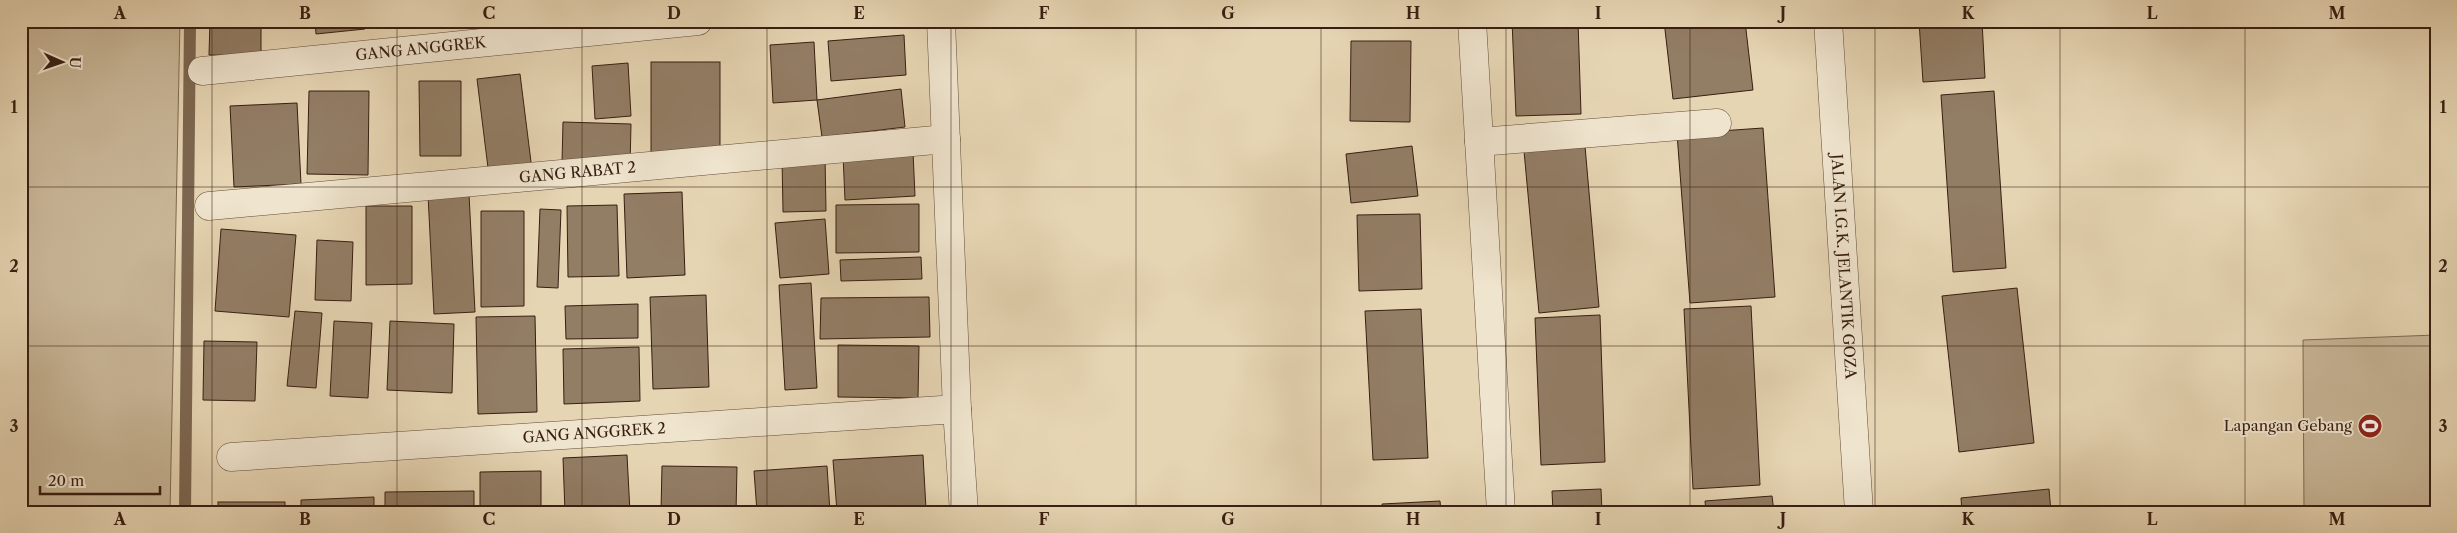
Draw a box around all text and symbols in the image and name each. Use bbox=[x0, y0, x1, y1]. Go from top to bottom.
text: A bbox=[113, 3, 127, 23]
text: B bbox=[299, 3, 311, 23]
text: C bbox=[483, 3, 495, 23]
text: D bbox=[667, 3, 681, 23]
text: E bbox=[853, 3, 865, 23]
text: F bbox=[1039, 3, 1050, 23]
text: G bbox=[1221, 3, 1235, 23]
text: H bbox=[1406, 3, 1420, 23]
text: I bbox=[1595, 3, 1602, 23]
text: J bbox=[1777, 3, 1786, 23]
text: K bbox=[1962, 3, 1976, 23]
text: L bbox=[2146, 3, 2158, 23]
text: M bbox=[2329, 3, 2346, 23]
street label: GANG ANGGREK bbox=[355, 32, 488, 64]
north arrow bbox=[38, 38, 88, 88]
text: U bbox=[66, 56, 84, 69]
text: 1 bbox=[10, 97, 18, 117]
text: 1 bbox=[2439, 97, 2447, 117]
street label: JALAN I.G.K. JELANTIK GOZA bbox=[1827, 151, 1861, 381]
street label: GANG RABAT 2 bbox=[518, 157, 637, 187]
text: 2 bbox=[9, 256, 19, 276]
text: 2 bbox=[2438, 256, 2448, 276]
sports icon: Lapangan Gebang bbox=[2357, 413, 2383, 439]
text: 3 bbox=[9, 416, 19, 436]
place label: Lapangan Gebang bbox=[2224, 416, 2352, 435]
text: 3 bbox=[2438, 416, 2448, 436]
street label: GANG ANGGREK 2 bbox=[522, 418, 666, 447]
scale bar bbox=[40, 463, 160, 495]
text: 20 m bbox=[48, 471, 84, 490]
text: A bbox=[113, 509, 127, 529]
text: B bbox=[299, 509, 311, 529]
text: C bbox=[483, 509, 495, 529]
text: D bbox=[667, 509, 681, 529]
text: E bbox=[853, 509, 865, 529]
text: F bbox=[1039, 509, 1050, 529]
text: G bbox=[1221, 509, 1235, 529]
text: H bbox=[1406, 509, 1420, 529]
text: I bbox=[1595, 509, 1602, 529]
text: J bbox=[1777, 509, 1786, 529]
text: K bbox=[1962, 509, 1976, 529]
text: L bbox=[2146, 509, 2158, 529]
text: M bbox=[2329, 509, 2346, 529]

